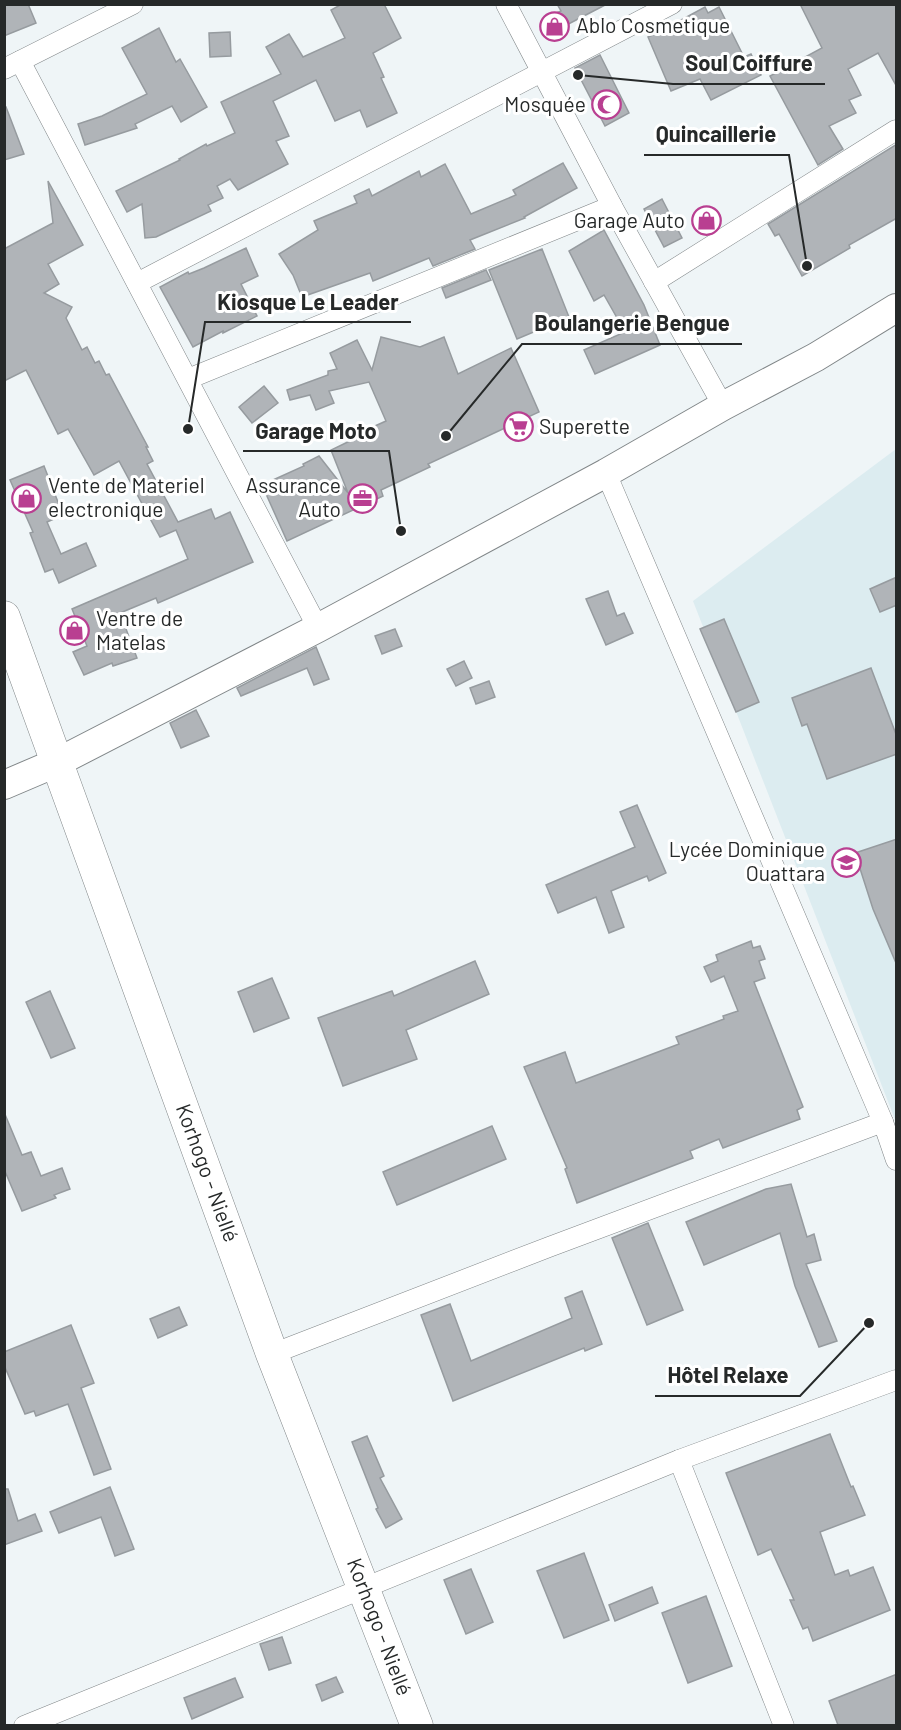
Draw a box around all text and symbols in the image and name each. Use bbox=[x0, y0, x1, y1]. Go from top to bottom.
shop icon: Ablo Cosmetique bbox=[539, 10, 571, 42]
place label: Ablo Cosmetique bbox=[576, 12, 730, 37]
callout: Soul Coiffure bbox=[673, 44, 825, 84]
text: Soul Coiffure bbox=[685, 49, 813, 75]
mosque icon: Mosquée bbox=[591, 89, 623, 121]
place label: Mosquée bbox=[504, 91, 586, 116]
callout: Quincaillerie bbox=[644, 115, 789, 155]
text: Quincaillerie bbox=[656, 120, 776, 146]
shop icon: Garage Auto bbox=[690, 205, 722, 237]
place label: Garage Auto bbox=[574, 207, 685, 232]
callout: Kiosque Le Leader bbox=[205, 282, 411, 322]
text: Kiosque Le Leader bbox=[217, 288, 399, 314]
callout: Boulangerie Bengue bbox=[522, 304, 742, 344]
text: Boulangerie Bengue bbox=[534, 309, 730, 335]
callout: Garage Moto bbox=[243, 411, 389, 451]
supermarket icon: Superette bbox=[502, 411, 534, 443]
place label: Superette bbox=[539, 413, 630, 438]
text: Garage Moto bbox=[255, 417, 377, 443]
place label: Vente de Materiel electronique bbox=[48, 472, 205, 521]
place label: Assurance Auto bbox=[246, 472, 341, 521]
shop icon: Vente de Materiel electronique bbox=[11, 482, 43, 514]
office icon: Assurance Auto bbox=[346, 482, 378, 514]
place label: Ventre de Matelas bbox=[96, 605, 183, 654]
shop icon: Ventre de Matelas bbox=[59, 615, 91, 647]
place label: Lycée Dominique Ouattara bbox=[669, 836, 825, 885]
school or university icon: Lycée Dominique Ouattara bbox=[830, 846, 862, 878]
street label: Korhogo - Niellé bbox=[172, 1100, 245, 1245]
callout: Hôtel Relaxe bbox=[655, 1356, 800, 1396]
text: Hôtel Relaxe bbox=[668, 1361, 788, 1387]
street label: Korhogo - Niellé bbox=[343, 1554, 418, 1699]

